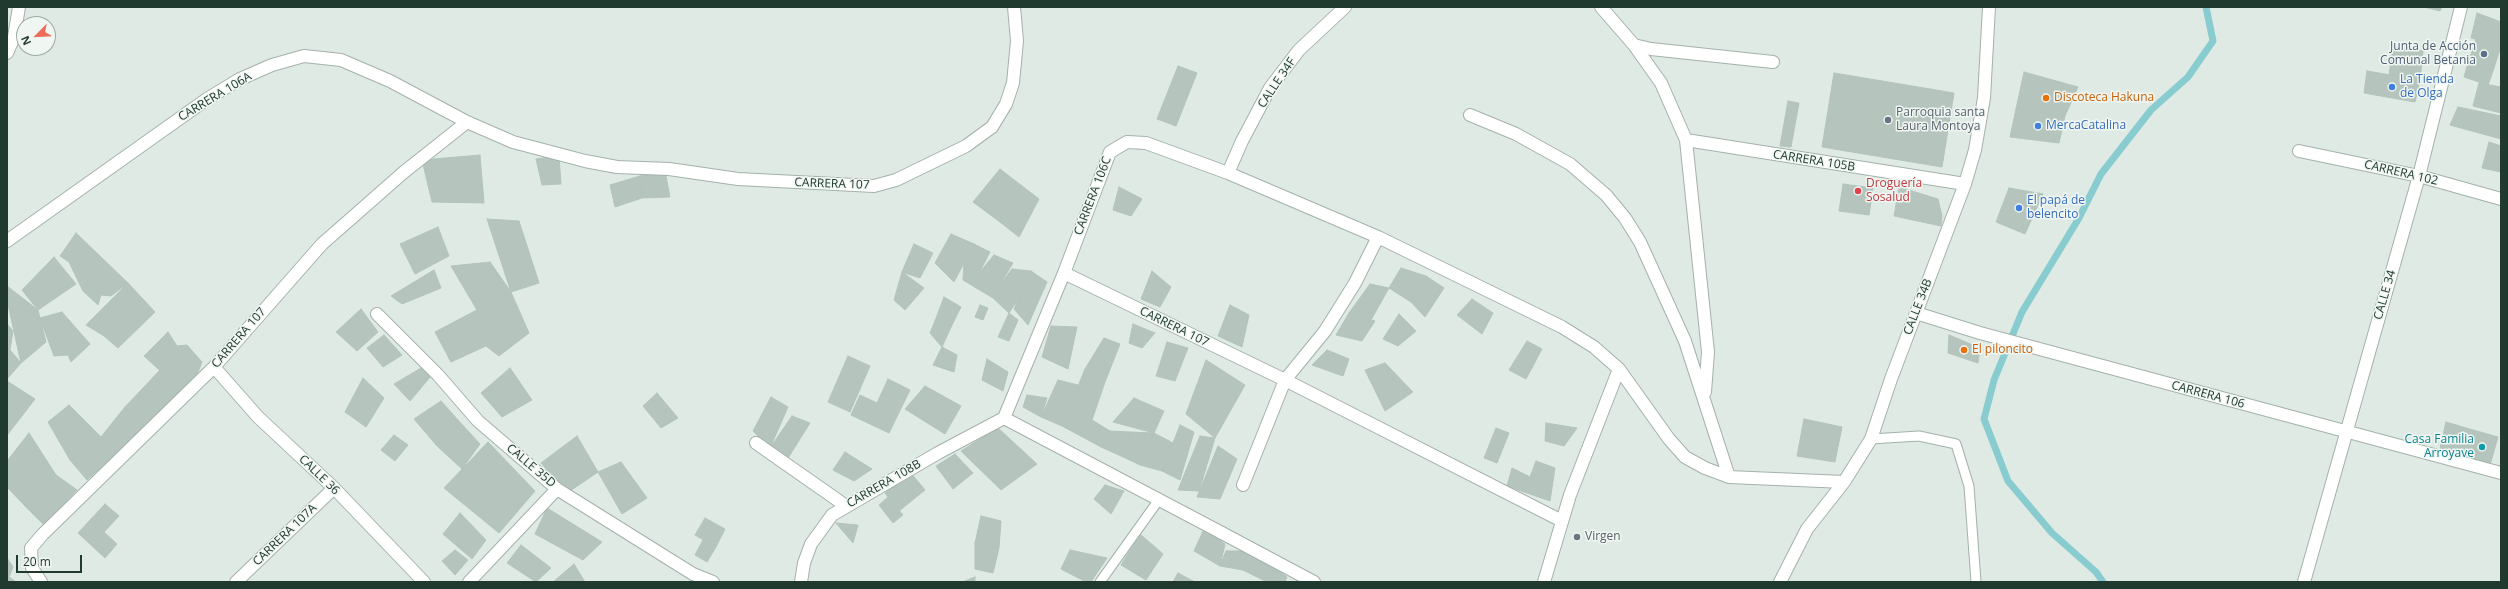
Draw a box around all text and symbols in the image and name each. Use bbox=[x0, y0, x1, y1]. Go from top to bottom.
north arrow bbox=[16, 16, 56, 56]
text: N bbox=[17, 34, 34, 48]
place label: Junta de Acción Comunal Betania bbox=[2380, 40, 2476, 68]
marker: Junta de Acción Comunal Betania bbox=[2479, 49, 2489, 59]
street label: CALLE 34F bbox=[1255, 55, 1299, 111]
street label: CARRERA 106A bbox=[176, 69, 254, 125]
place label: La Tienda de Olga bbox=[2400, 73, 2454, 101]
marker: La Tienda de Olga bbox=[2387, 82, 2397, 92]
place label: Discoteca Hakuna bbox=[2054, 91, 2154, 105]
marker: Discoteca Hakuna bbox=[2041, 93, 2051, 103]
place label: Parroquia santa Laura Montoya bbox=[1896, 106, 1985, 134]
marker: Parroquia santa Laura Montoya bbox=[1883, 115, 1893, 125]
place label: MercaCatalina bbox=[2046, 119, 2126, 133]
marker: MercaCatalina bbox=[2033, 121, 2043, 131]
street label: CARRERA 105B bbox=[1772, 147, 1856, 175]
street label: CARRERA 106C bbox=[1071, 155, 1115, 237]
street label: CARRERA 102 bbox=[2363, 158, 2439, 188]
street label: CARRERA 107 bbox=[794, 175, 870, 193]
place label: Droguería Sosalud bbox=[1866, 177, 1922, 205]
marker: Droguería Sosalud bbox=[1853, 186, 1863, 196]
place label: El papá de belencito bbox=[2027, 194, 2085, 222]
marker: El papá de belencito bbox=[2014, 203, 2024, 213]
street label: CALLE 34 bbox=[2371, 268, 2399, 322]
street label: CALLE 34B bbox=[1901, 277, 1935, 337]
street label: CARRERA 107 bbox=[1137, 304, 1211, 350]
street label: CARRERA 107 bbox=[209, 305, 269, 371]
place label: El piloncito bbox=[1972, 343, 2033, 357]
marker: El piloncito bbox=[1959, 345, 1969, 355]
street label: CARRERA 106 bbox=[2170, 378, 2246, 412]
place label: Casa Familia Arroyave bbox=[2405, 433, 2474, 461]
street label: CALLE 35D bbox=[503, 441, 559, 491]
marker: Casa Familia Arroyave bbox=[2477, 442, 2487, 452]
street label: CALLE 36 bbox=[296, 452, 342, 498]
street label: CARRERA 108B bbox=[844, 457, 924, 511]
street label: CARRERA 107A bbox=[250, 501, 320, 569]
place label: Virgen bbox=[1585, 530, 1621, 544]
marker: Virgen bbox=[1572, 532, 1582, 542]
scale bar bbox=[18, 547, 84, 573]
text: 20 m bbox=[23, 553, 51, 570]

